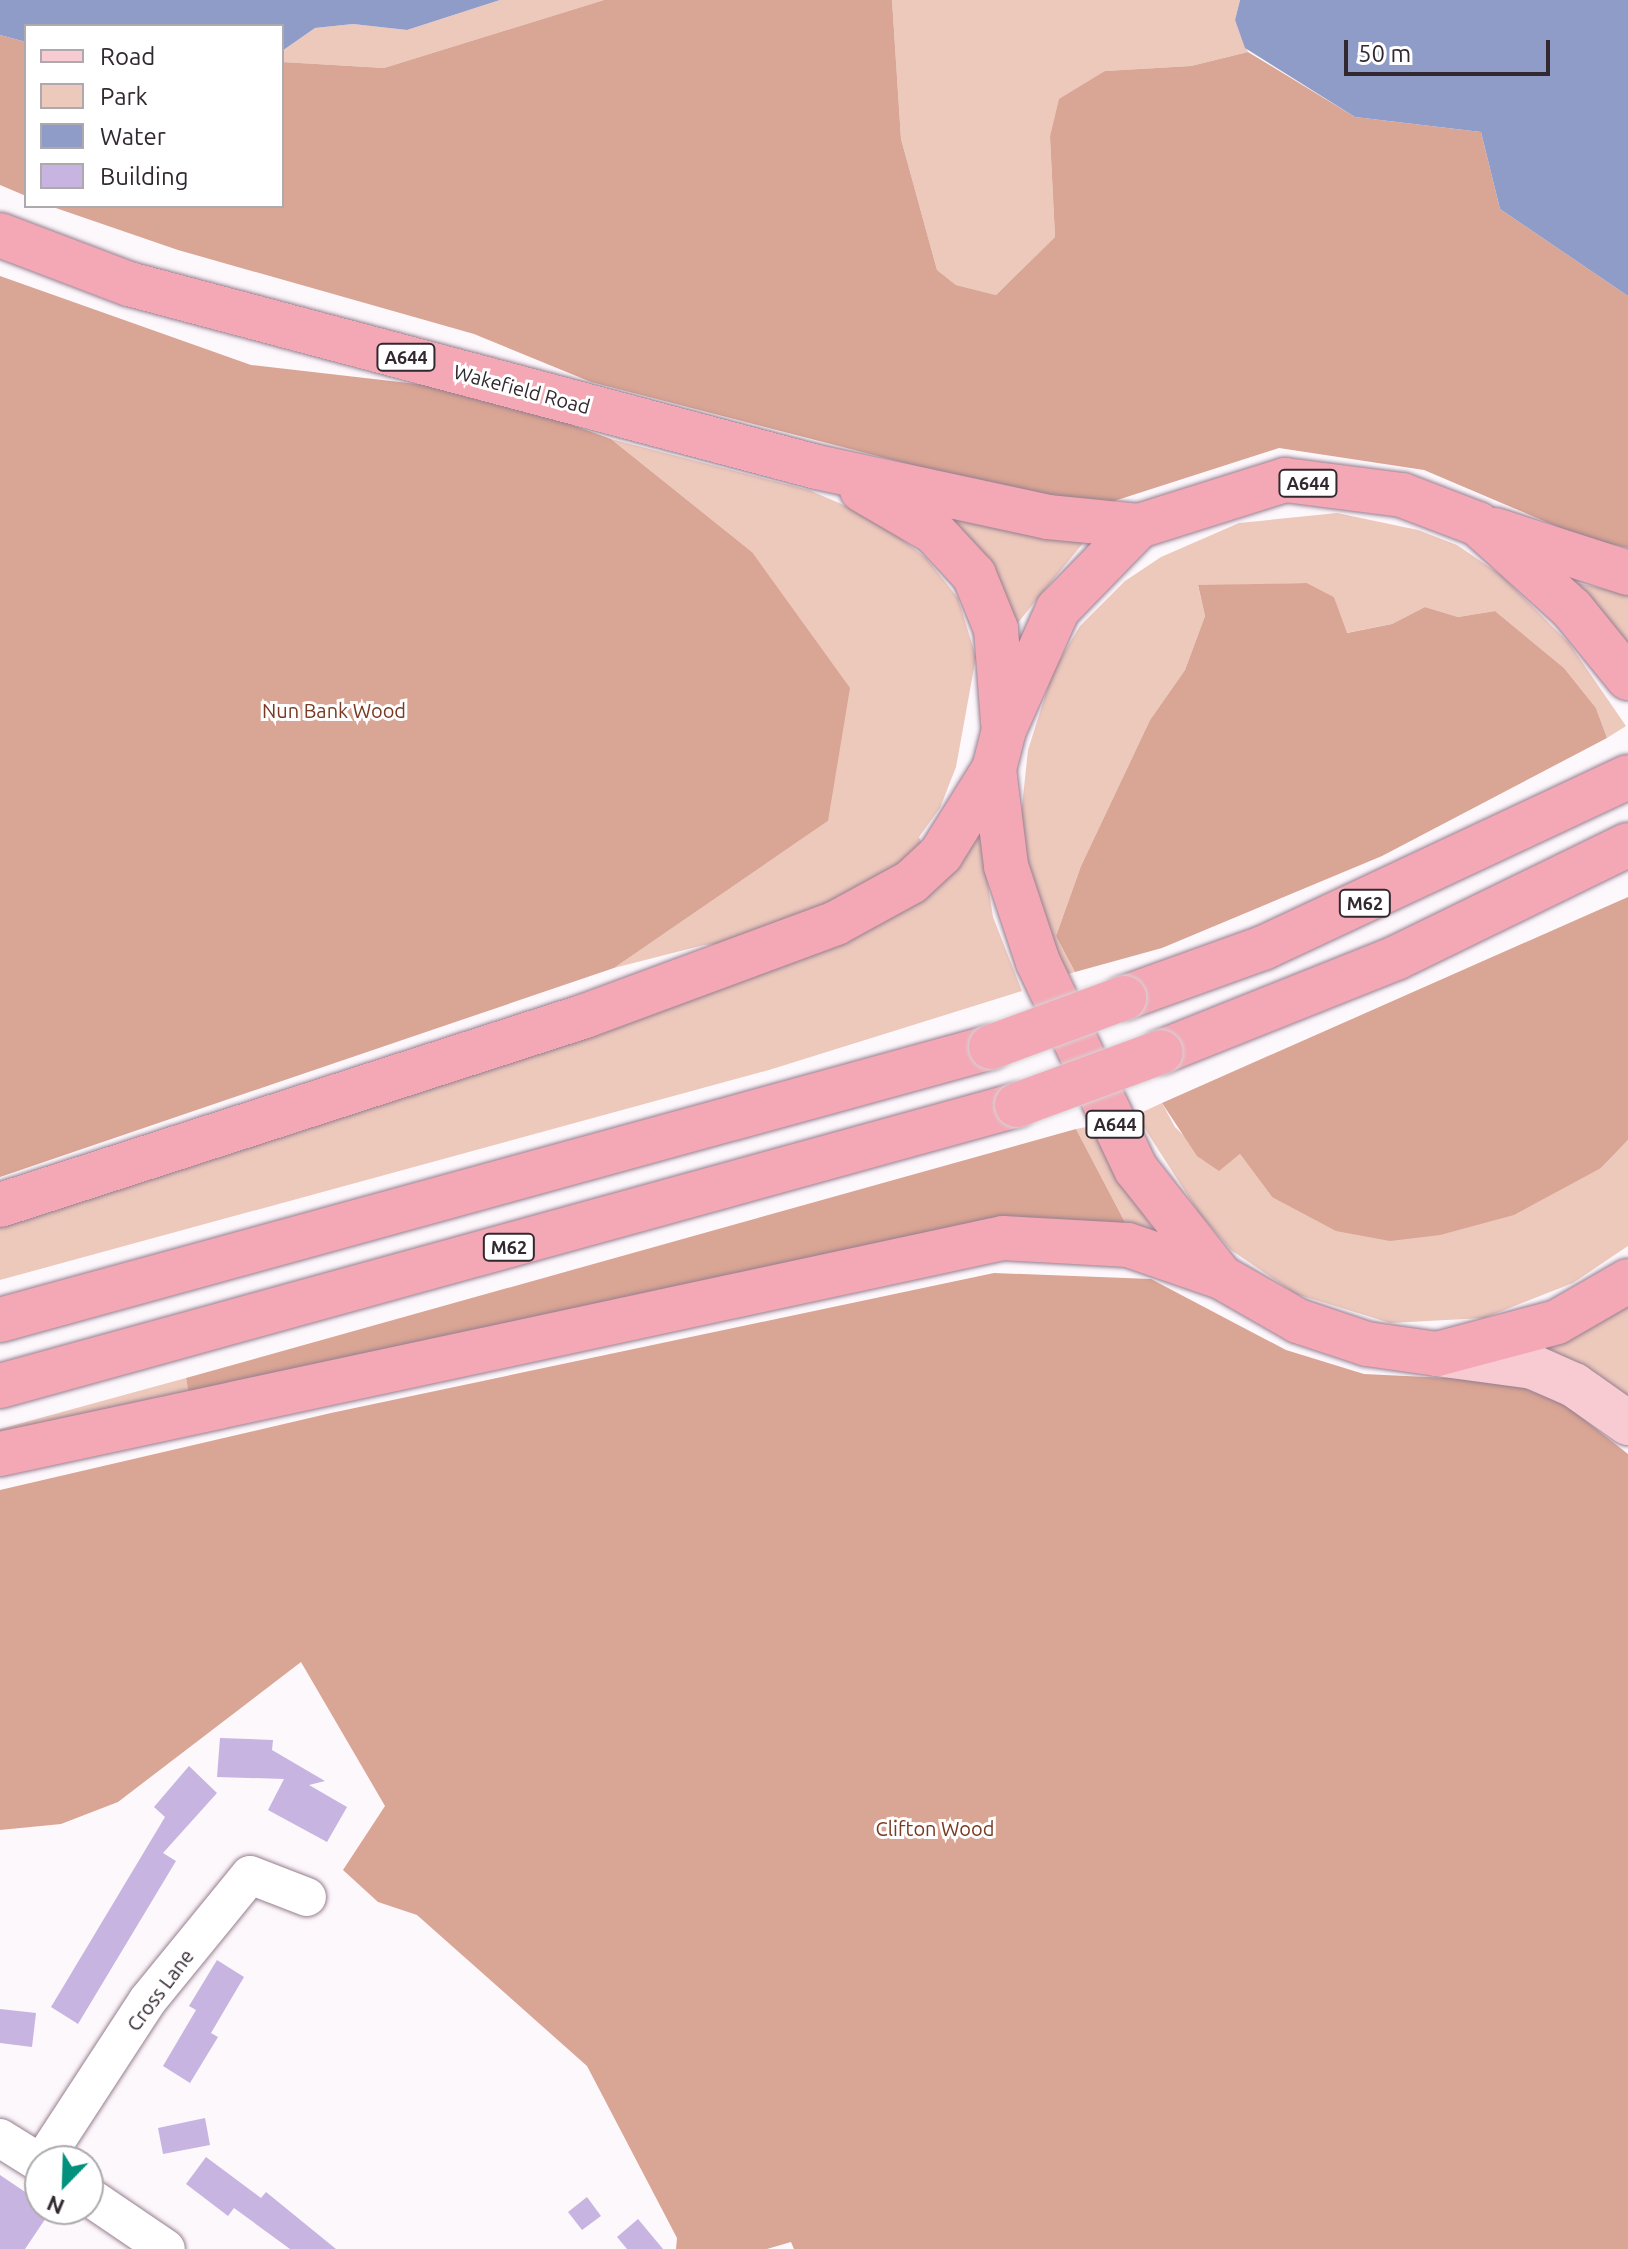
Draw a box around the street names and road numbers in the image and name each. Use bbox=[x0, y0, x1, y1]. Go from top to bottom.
road number: A644 bbox=[376, 343, 436, 371]
street label: Wakefield Road bbox=[451, 359, 593, 419]
road number: A644 bbox=[1278, 469, 1338, 497]
road number: M62 bbox=[1337, 889, 1393, 917]
road number: A644 bbox=[1085, 1110, 1145, 1138]
road number: M62 bbox=[481, 1233, 537, 1261]
street label: Cross Lane bbox=[121, 1944, 199, 2036]

